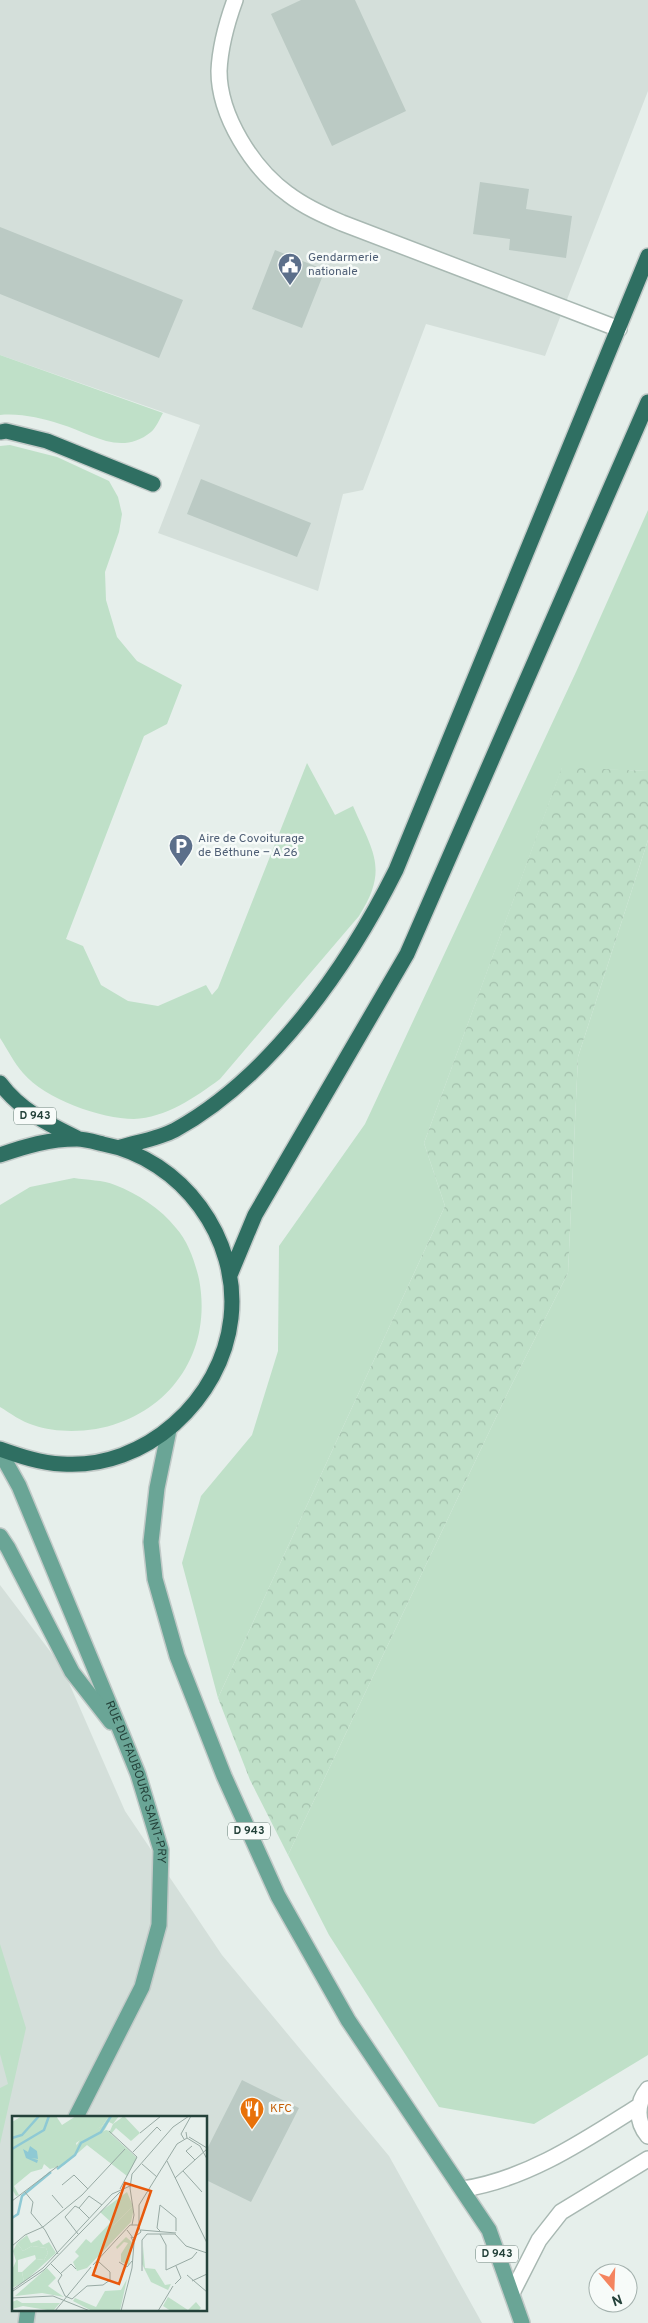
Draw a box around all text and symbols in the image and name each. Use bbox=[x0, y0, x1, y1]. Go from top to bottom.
place label: Gendarmerie nationale bbox=[308, 250, 379, 280]
public building icon: Gendarmerie nationale bbox=[277, 252, 303, 286]
place label: Aire de Covoiturage de Béthune − A 26 bbox=[198, 831, 304, 861]
parking icon: Aire de Covoiturage de Béthune − A 26 bbox=[168, 833, 194, 867]
road number: D 943 bbox=[14, 1108, 56, 1124]
street label: RUE DU FAUBOURG SAINT-PRY bbox=[101, 1699, 169, 1864]
road number: D 943 bbox=[228, 1822, 270, 1840]
restaurant icon: KFC bbox=[239, 2096, 265, 2130]
place label: KFC bbox=[270, 2101, 292, 2117]
inset map bbox=[12, 2116, 208, 2310]
road number: D 943 bbox=[476, 2246, 518, 2262]
north arrow bbox=[588, 2263, 638, 2313]
text: N bbox=[609, 2289, 624, 2309]

